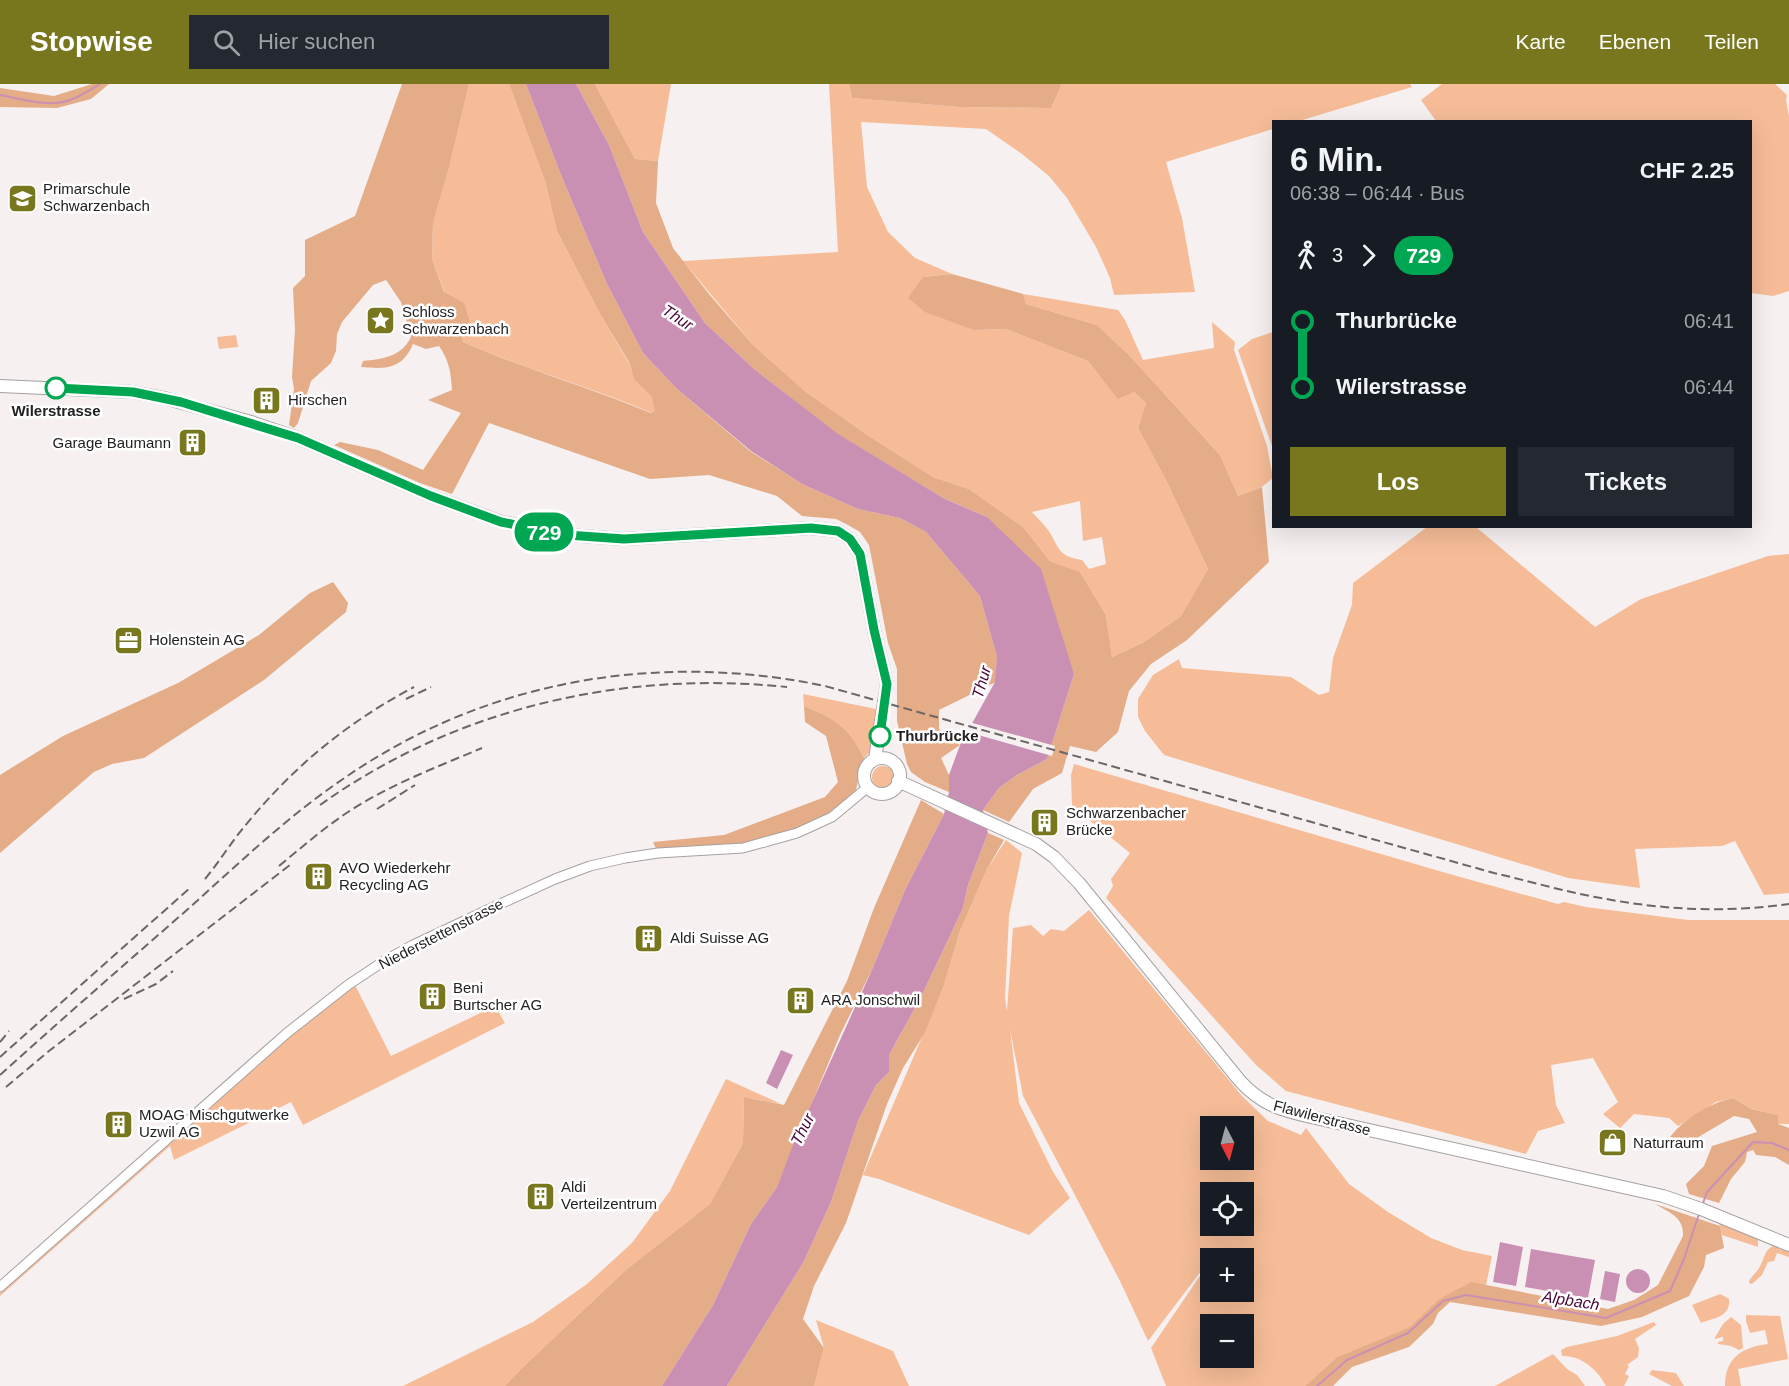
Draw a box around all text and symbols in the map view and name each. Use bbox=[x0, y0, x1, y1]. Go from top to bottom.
search box bbox=[189, 15, 609, 69]
text: Stopwise bbox=[30, 26, 153, 57]
icon: search bbox=[210, 26, 243, 59]
text: Hier suchen bbox=[258, 29, 375, 54]
text: Karte bbox=[1516, 30, 1566, 53]
text: Ebenen bbox=[1599, 30, 1671, 53]
text: Teilen bbox=[1704, 30, 1759, 53]
text: 6 Min. bbox=[1290, 141, 1384, 178]
text: CHF 2.25 bbox=[1640, 158, 1734, 183]
place label: Primarschule Schwarzenbach bbox=[43, 180, 150, 214]
school or university icon: Primarschule Schwarzenbach bbox=[6, 182, 38, 214]
text: 06:38 – 06:44 · Bus bbox=[1290, 182, 1465, 204]
icon: walk bbox=[1290, 239, 1323, 272]
icon: forward bbox=[1352, 239, 1385, 272]
text: 3 bbox=[1332, 244, 1343, 266]
text: 729 bbox=[1406, 244, 1441, 267]
water label: Thur bbox=[659, 301, 697, 334]
place label: Schloss Schwarzenbach bbox=[402, 303, 509, 337]
place icon: Schloss Schwarzenbach bbox=[365, 305, 397, 337]
text: Thurbrücke bbox=[1336, 308, 1457, 333]
text: 06:41 bbox=[1684, 310, 1734, 332]
text: Wilerstrasse bbox=[1336, 374, 1467, 399]
text: 06:44 bbox=[1684, 376, 1734, 398]
marker: Wilerstrasse bbox=[45, 377, 67, 399]
building icon: Hirschen bbox=[251, 384, 283, 416]
place label: Hirschen bbox=[288, 391, 347, 408]
place label: Wilerstrasse bbox=[11, 402, 101, 419]
building icon: Garage Baumann bbox=[176, 427, 208, 459]
place label: Garage Baumann bbox=[53, 434, 171, 451]
button: Los bbox=[1290, 447, 1506, 516]
button: Tickets bbox=[1518, 447, 1734, 516]
line badge: 729 bbox=[510, 512, 578, 552]
text: 729 bbox=[526, 521, 562, 544]
office icon: Holenstein AG bbox=[112, 624, 144, 656]
place label: Holenstein AG bbox=[149, 631, 245, 648]
water label: Thur bbox=[969, 663, 994, 700]
marker: Thurbrücke bbox=[869, 725, 891, 747]
place label: Thurbrücke bbox=[896, 727, 979, 744]
place label: Schwarzenbacher Brücke bbox=[1066, 804, 1186, 838]
building icon: Schwarzenbacher Brücke bbox=[1029, 806, 1061, 838]
place label: AVO Wiederkehr Recycling AG bbox=[339, 859, 450, 893]
building icon: AVO Wiederkehr Recycling AG bbox=[302, 861, 334, 893]
street label: Niederstettenstrasse bbox=[376, 895, 506, 972]
building icon: Aldi Suisse AG bbox=[633, 922, 665, 954]
place label: Aldi Suisse AG bbox=[670, 929, 769, 946]
place label: Beni Burtscher AG bbox=[453, 979, 542, 1013]
building icon: Beni Burtscher AG bbox=[416, 981, 448, 1013]
building icon: ARA Jonschwil bbox=[784, 984, 816, 1016]
place label: ARA Jonschwil bbox=[821, 991, 920, 1008]
street label: Flawilerstrasse bbox=[1272, 1096, 1373, 1139]
place label: MOAG Mischgutwerke Uzwil AG bbox=[139, 1106, 289, 1140]
building icon: MOAG Mischgutwerke Uzwil AG bbox=[102, 1108, 134, 1140]
water label: Thur bbox=[787, 1110, 818, 1148]
north arrow bbox=[1200, 1116, 1254, 1170]
map controls bbox=[1200, 1116, 1254, 1368]
shop icon: Naturraum bbox=[1596, 1127, 1628, 1159]
place label: Naturraum bbox=[1633, 1134, 1704, 1151]
place label: Aldi Verteilzentrum bbox=[561, 1178, 657, 1212]
building icon: Aldi Verteilzentrum bbox=[524, 1180, 556, 1212]
button: locate bbox=[1200, 1182, 1254, 1236]
button: + bbox=[1200, 1248, 1254, 1302]
water label: Alpbach bbox=[1540, 1287, 1601, 1313]
button: − bbox=[1200, 1314, 1254, 1368]

